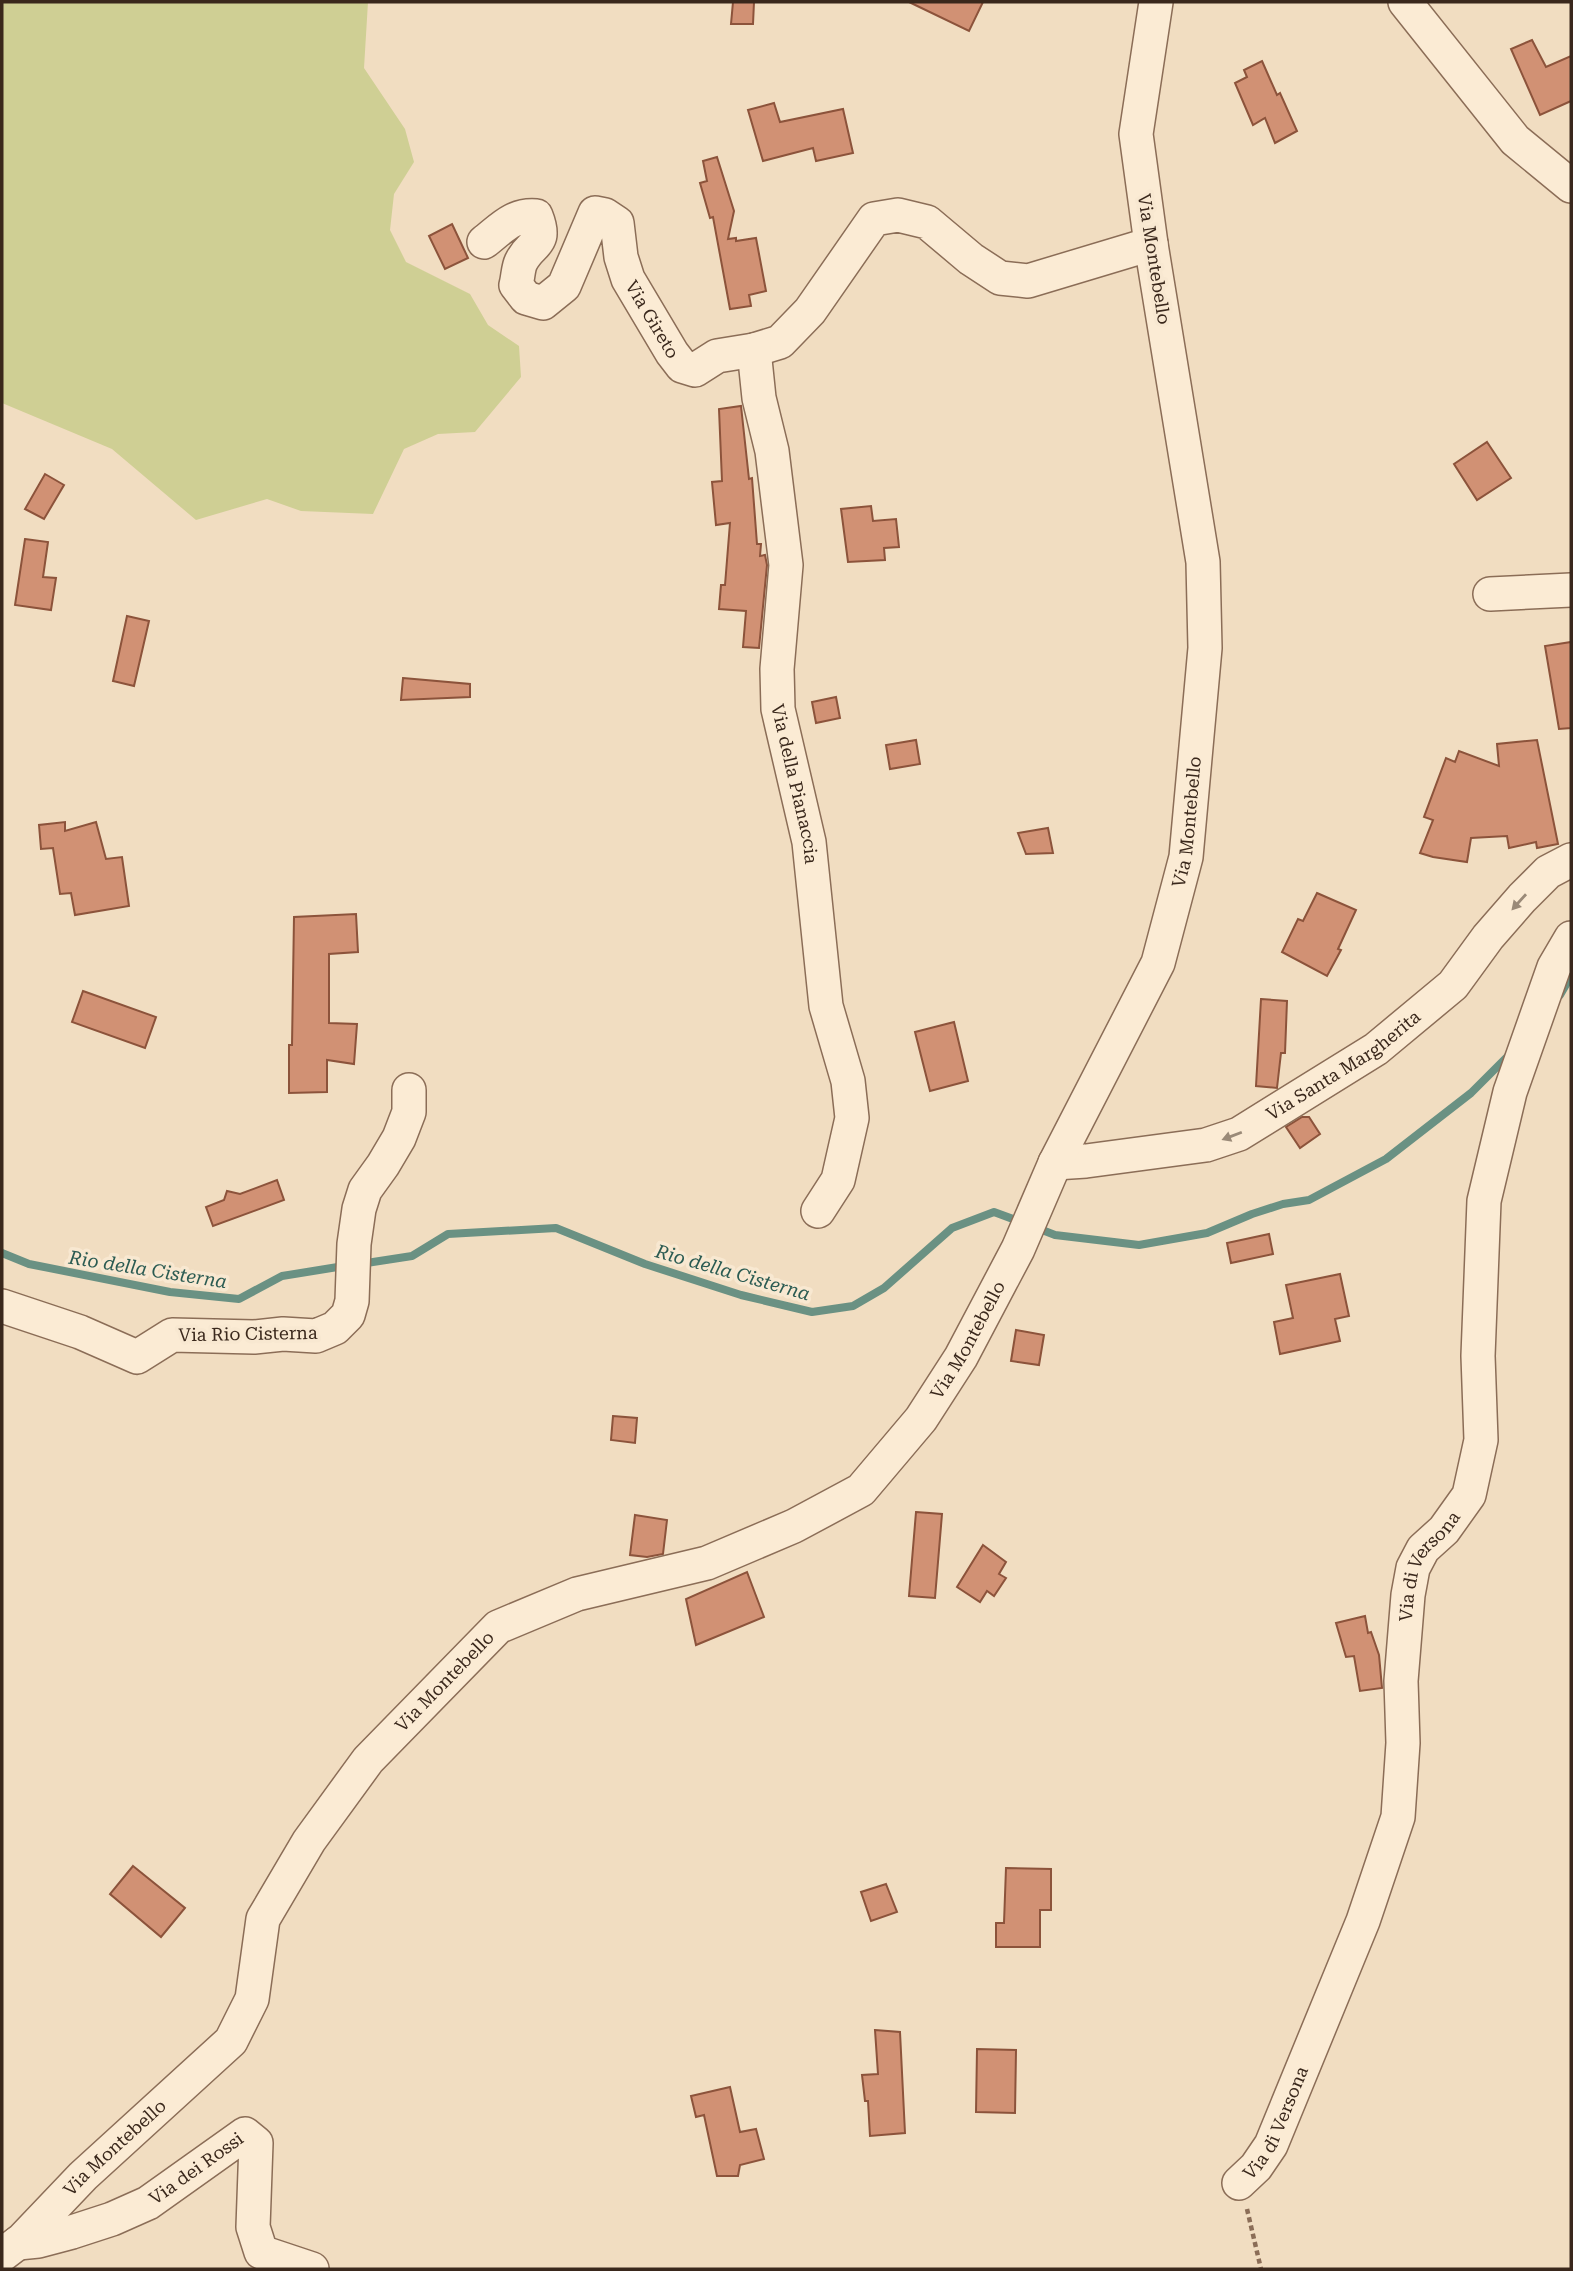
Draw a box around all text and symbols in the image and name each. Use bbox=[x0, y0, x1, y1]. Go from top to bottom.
street label: Via Montebello bbox=[1134, 192, 1175, 326]
street label: Via Gireto bbox=[621, 276, 684, 362]
street label: Via della Pianaccia bbox=[767, 702, 822, 865]
street label: Via Montebello bbox=[1167, 755, 1205, 890]
one-way arrow bbox=[1511, 893, 1527, 910]
street label: Via Santa Margherita bbox=[1262, 1005, 1425, 1124]
one-way arrow bbox=[1221, 1130, 1242, 1141]
water label: Rio della Cisterna bbox=[652, 1239, 813, 1306]
water label: Rio della Cisterna bbox=[66, 1245, 229, 1293]
street label: Via Montebello bbox=[926, 1277, 1009, 1403]
street label: Via Rio Cisterna bbox=[178, 1322, 318, 1345]
street label: Via di Versona bbox=[1395, 1507, 1464, 1622]
street label: Via Montebello bbox=[391, 1627, 498, 1736]
street label: Via di Versona bbox=[1239, 2063, 1312, 2184]
street label: Via Montebello bbox=[59, 2095, 170, 2200]
street label: Via dei Rossi bbox=[145, 2128, 247, 2209]

